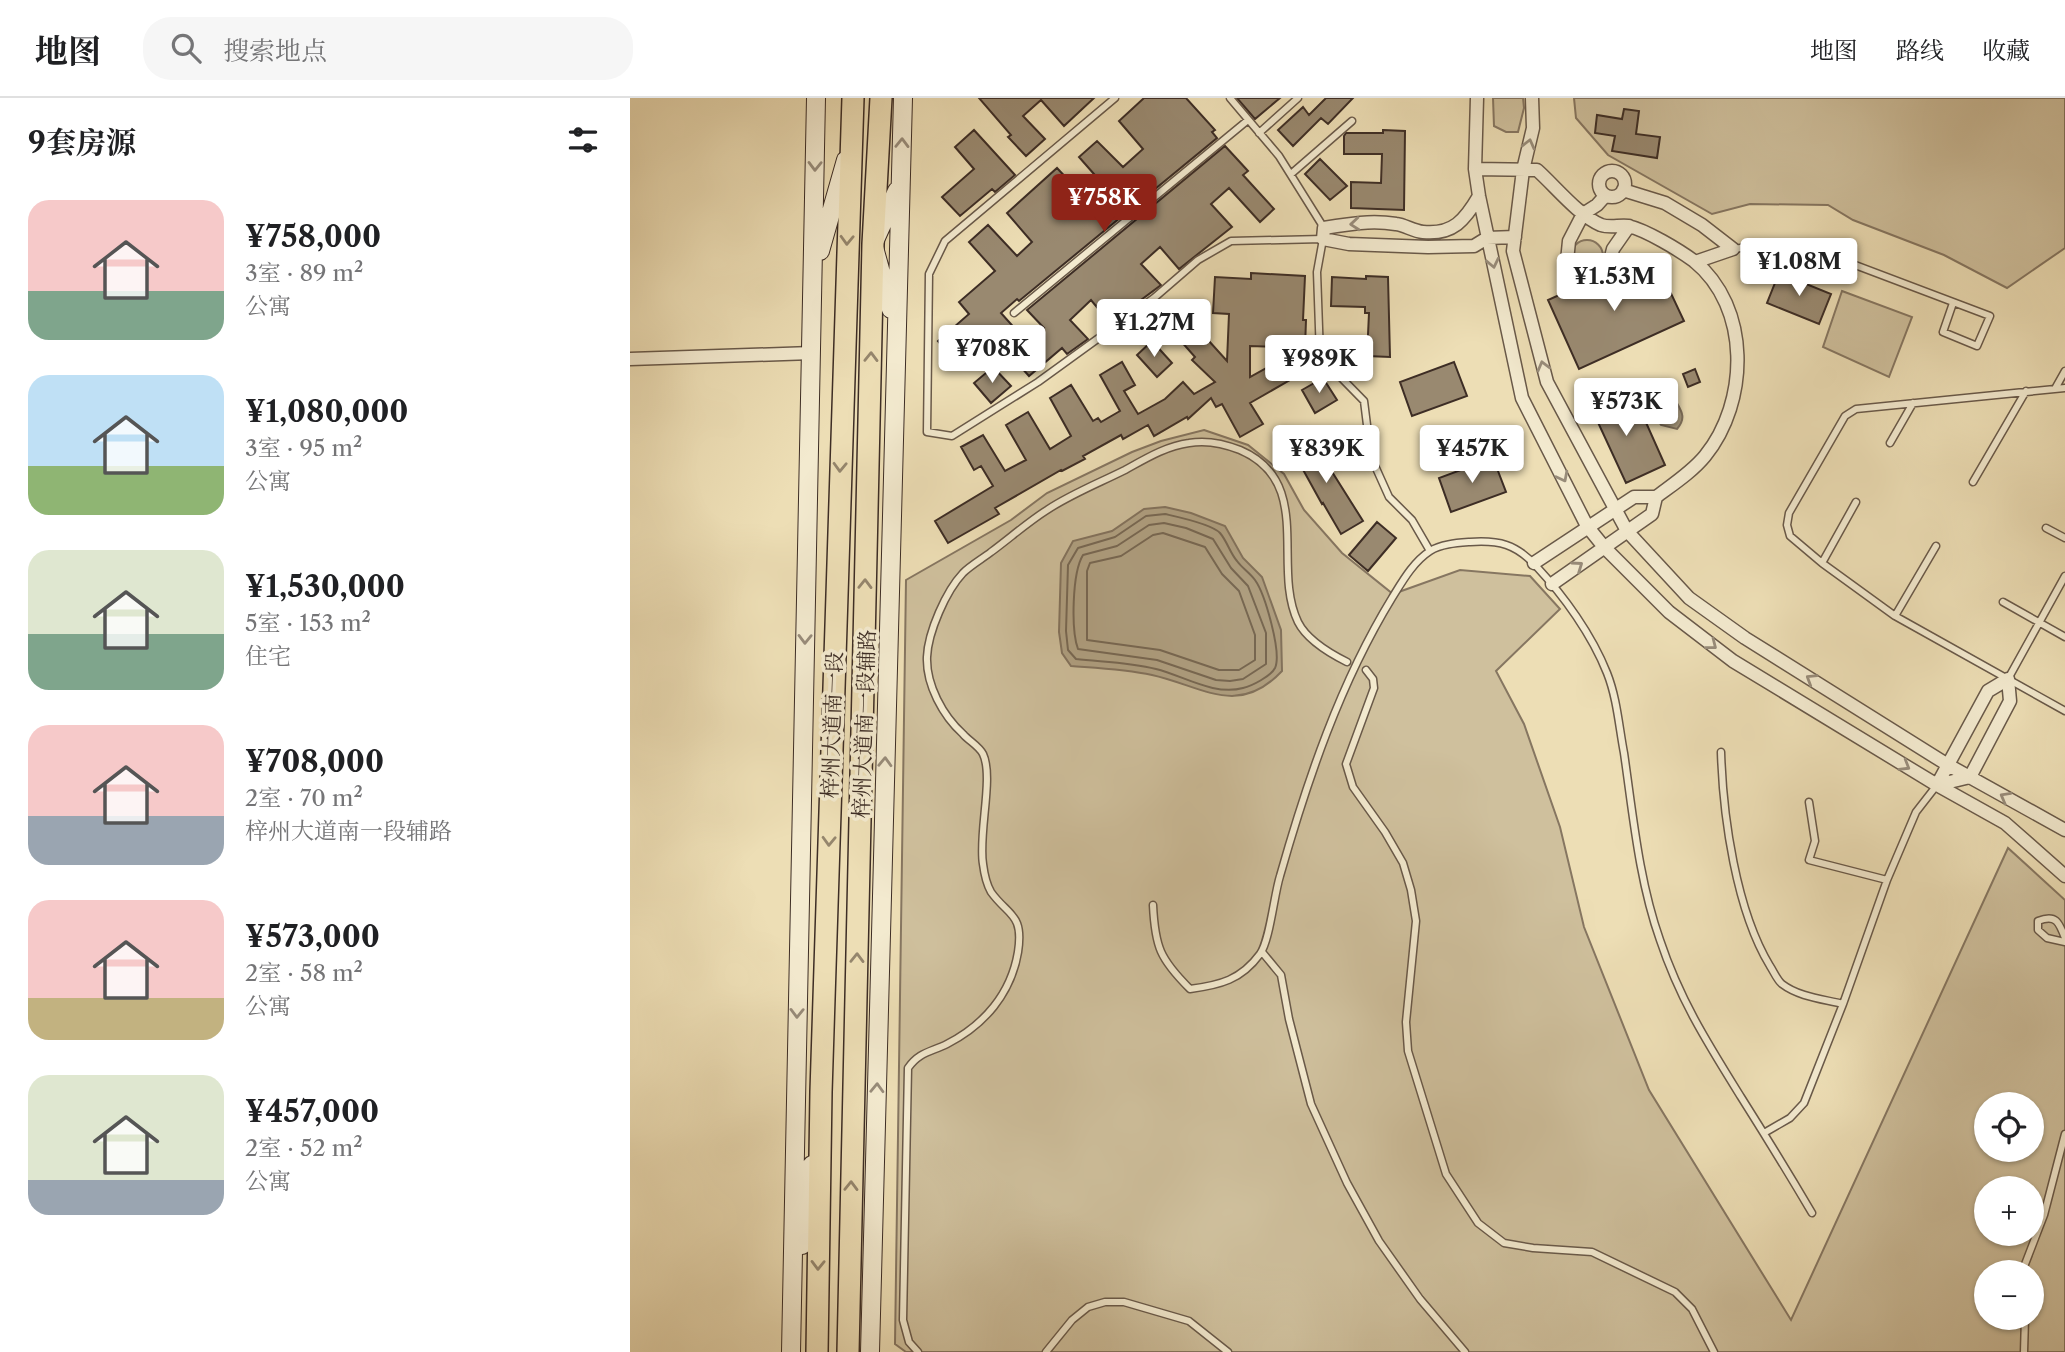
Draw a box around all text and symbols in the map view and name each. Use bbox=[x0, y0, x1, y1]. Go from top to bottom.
search box bbox=[143, 17, 633, 80]
icon: search bbox=[167, 29, 205, 67]
text: 地图 bbox=[35, 31, 101, 72]
text: 搜索地点 bbox=[223, 35, 327, 67]
text: 地图 bbox=[1810, 36, 1858, 65]
text: 路线 bbox=[1896, 36, 1944, 65]
text: 收藏 bbox=[1982, 36, 2030, 65]
icon: filters bbox=[564, 121, 602, 159]
text: 9套房源 bbox=[28, 124, 136, 161]
one-way arrow bbox=[894, 137, 910, 148]
one-way arrow bbox=[1521, 138, 1535, 150]
one-way arrow bbox=[807, 161, 823, 172]
pin: ¥758K bbox=[1055, 174, 1153, 234]
text: ¥758K bbox=[1068, 183, 1140, 211]
one-way arrow bbox=[1349, 216, 1360, 231]
text: ¥758,000 bbox=[245, 218, 381, 255]
icon: home bbox=[84, 228, 168, 312]
one-way arrow bbox=[839, 235, 855, 245]
pin: ¥1.08M bbox=[1742, 238, 1856, 298]
text: ¥1.08M bbox=[1756, 247, 1842, 275]
pin: ¥1.53M bbox=[1557, 254, 1671, 313]
one-way arrow bbox=[1484, 257, 1499, 269]
text: 3室 · 89 m² bbox=[245, 259, 363, 287]
text: ¥1.53M bbox=[1573, 262, 1655, 290]
text: 公寓 bbox=[245, 292, 291, 320]
pin: ¥1.27M bbox=[1097, 300, 1211, 359]
text: ¥1.27M bbox=[1113, 308, 1195, 336]
pin: ¥708K bbox=[943, 326, 1041, 385]
text: ¥708K bbox=[955, 334, 1029, 362]
pin: ¥989K bbox=[1270, 336, 1368, 395]
text: ¥989K bbox=[1281, 344, 1357, 372]
one-way arrow bbox=[863, 351, 878, 362]
one-way arrow bbox=[1537, 360, 1551, 372]
pin: ¥573K bbox=[1577, 378, 1675, 438]
text: ¥573K bbox=[1590, 387, 1662, 415]
text: ¥1,080,000 bbox=[245, 393, 408, 430]
icon: home bbox=[84, 403, 168, 487]
pin: ¥839K bbox=[1277, 426, 1375, 485]
pin: ¥457K bbox=[1423, 426, 1521, 485]
text: 3室 · 95 m² bbox=[245, 434, 362, 462]
text: ¥839K bbox=[1288, 434, 1364, 462]
text: ¥457K bbox=[1436, 434, 1508, 462]
one-way arrow bbox=[832, 462, 848, 473]
text: 公寓 bbox=[245, 467, 291, 495]
one-way arrow bbox=[1554, 470, 1568, 482]
one-way arrow bbox=[1570, 562, 1583, 574]
text: ¥1,530,000 bbox=[245, 568, 405, 605]
icon: home bbox=[84, 578, 168, 662]
one-way arrow bbox=[858, 578, 873, 589]
text: 5室 · 153 m² bbox=[245, 609, 371, 637]
street label: 梓州大道南一段辅路 bbox=[848, 629, 880, 819]
one-way arrow bbox=[797, 634, 813, 644]
one-way arrow bbox=[1703, 637, 1716, 649]
text: 住宅 bbox=[245, 642, 291, 670]
street label: 梓州大道南一段 bbox=[817, 651, 847, 799]
one-way arrow bbox=[1805, 675, 1818, 688]
text: ¥708,000 bbox=[245, 743, 384, 780]
icon: home bbox=[84, 753, 168, 837]
one-way arrow bbox=[878, 757, 893, 768]
one-way arrow bbox=[1897, 757, 1910, 770]
text: 2室 · 70 m² bbox=[245, 784, 363, 812]
one-way arrow bbox=[2000, 792, 2013, 805]
text: 梓州大道南一段辅路 bbox=[245, 817, 452, 845]
one-way arrow bbox=[821, 836, 836, 847]
text: ¥573,000 bbox=[245, 918, 380, 955]
icon: home bbox=[84, 928, 168, 1012]
one-way arrow bbox=[849, 953, 864, 964]
text: 2室 · 58 m² bbox=[245, 959, 363, 987]
text: 公寓 bbox=[245, 992, 291, 1020]
one-way arrow bbox=[789, 1008, 805, 1019]
one-way arrow bbox=[869, 1082, 884, 1093]
map controls bbox=[1974, 1092, 2044, 1330]
button: locate bbox=[1974, 1092, 2044, 1162]
text: ¥457,000 bbox=[245, 1093, 379, 1130]
icon: home bbox=[84, 1103, 168, 1187]
text: 2室 · 52 m² bbox=[245, 1134, 363, 1162]
text: 公寓 bbox=[245, 1167, 291, 1195]
button: + bbox=[1974, 1176, 2044, 1246]
one-way arrow bbox=[844, 1180, 859, 1191]
one-way arrow bbox=[810, 1260, 826, 1270]
button: − bbox=[1974, 1260, 2044, 1330]

